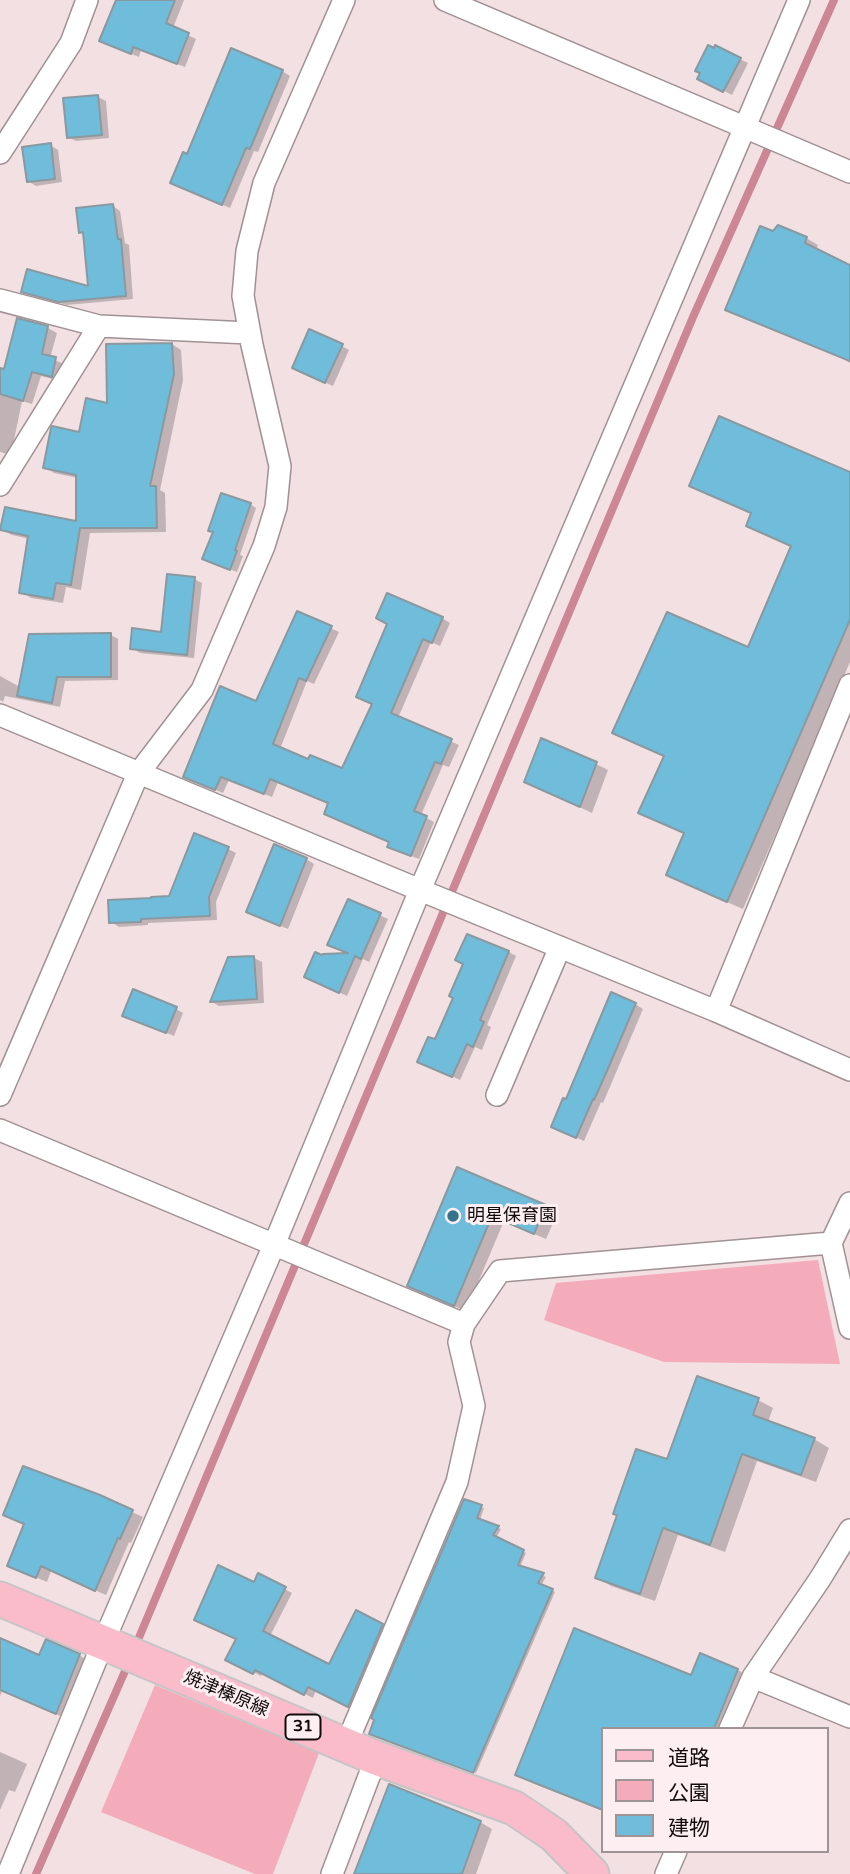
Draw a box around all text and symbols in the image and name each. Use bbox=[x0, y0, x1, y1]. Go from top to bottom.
place label: 明星保育園 bbox=[467, 1205, 557, 1227]
marker: 明星保育園 bbox=[445, 1208, 461, 1224]
street label: 焼津榛原線 bbox=[180, 1666, 272, 1722]
road number: 31 bbox=[286, 1714, 320, 1740]
legend bbox=[602, 1727, 829, 1853]
text: 道路 bbox=[668, 1746, 710, 1771]
text: 公園 bbox=[668, 1781, 710, 1806]
text: 建物 bbox=[668, 1816, 710, 1841]

